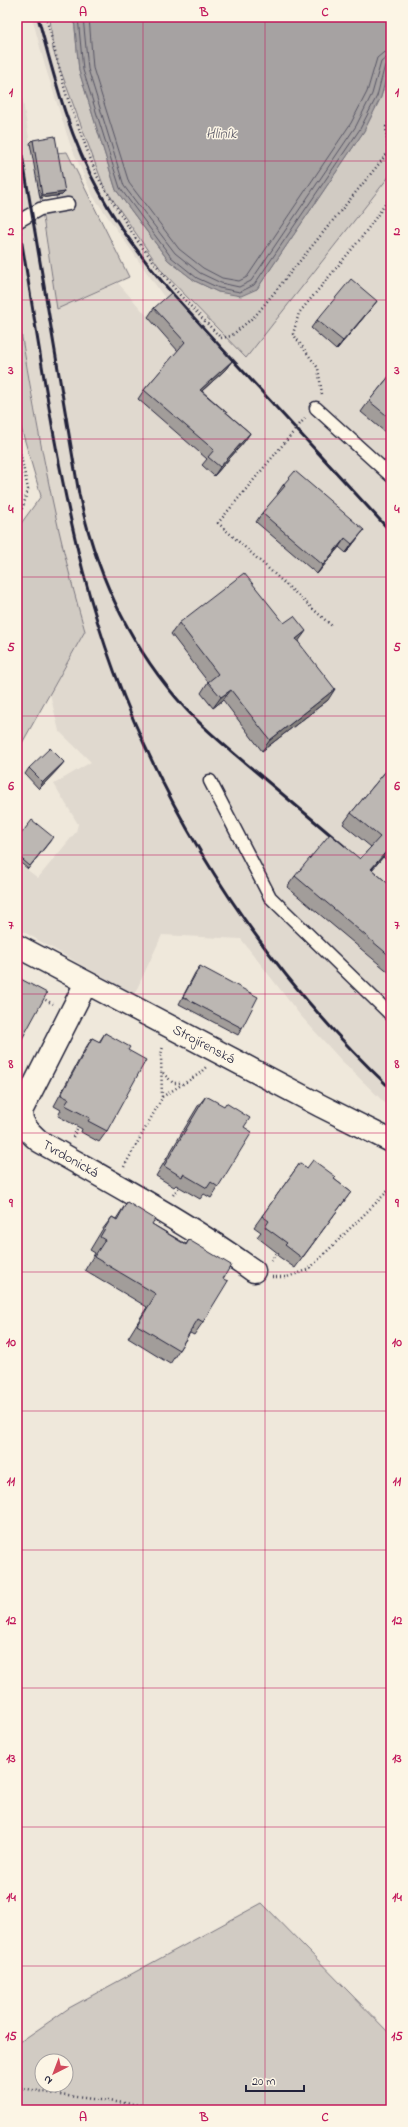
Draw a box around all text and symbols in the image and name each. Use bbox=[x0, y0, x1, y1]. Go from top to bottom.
text: A bbox=[79, 3, 87, 22]
text: B bbox=[199, 3, 209, 22]
text: C bbox=[321, 3, 329, 22]
text: 1 bbox=[9, 83, 14, 102]
text: 1 bbox=[395, 83, 400, 102]
water label: Hliník bbox=[206, 123, 238, 145]
text: 2 bbox=[7, 222, 15, 241]
text: 2 bbox=[393, 222, 401, 241]
text: 3 bbox=[7, 361, 14, 380]
text: 3 bbox=[393, 361, 400, 380]
text: 4 bbox=[7, 500, 14, 519]
text: 4 bbox=[393, 500, 400, 519]
text: 5 bbox=[7, 638, 15, 657]
text: 5 bbox=[393, 638, 401, 657]
text: 6 bbox=[7, 777, 14, 796]
text: 6 bbox=[393, 777, 400, 796]
text: 7 bbox=[8, 916, 14, 935]
text: 7 bbox=[394, 916, 400, 935]
street label: Strojírenská bbox=[169, 1019, 239, 1069]
text: 8 bbox=[8, 1055, 14, 1074]
text: 8 bbox=[394, 1055, 400, 1074]
street label: Tvrdonická bbox=[38, 1134, 103, 1183]
text: 9 bbox=[8, 1194, 14, 1213]
text: 9 bbox=[394, 1194, 400, 1213]
text: 10 bbox=[6, 1333, 16, 1352]
text: 10 bbox=[392, 1333, 402, 1352]
text: 11 bbox=[7, 1472, 16, 1491]
text: 11 bbox=[393, 1472, 402, 1491]
text: 12 bbox=[6, 1611, 17, 1630]
text: 12 bbox=[392, 1611, 403, 1630]
text: 13 bbox=[6, 1749, 16, 1768]
text: 13 bbox=[392, 1749, 402, 1768]
text: 14 bbox=[6, 1888, 16, 1907]
text: 14 bbox=[392, 1888, 402, 1907]
text: 15 bbox=[5, 2027, 17, 2046]
text: 15 bbox=[391, 2027, 403, 2046]
north arrow bbox=[34, 2053, 74, 2093]
scale bar bbox=[246, 2067, 304, 2093]
text: N bbox=[40, 2071, 56, 2088]
text: 20 m bbox=[252, 2073, 275, 2091]
text: A bbox=[79, 2108, 87, 2127]
text: B bbox=[199, 2108, 209, 2127]
text: C bbox=[321, 2108, 329, 2127]

